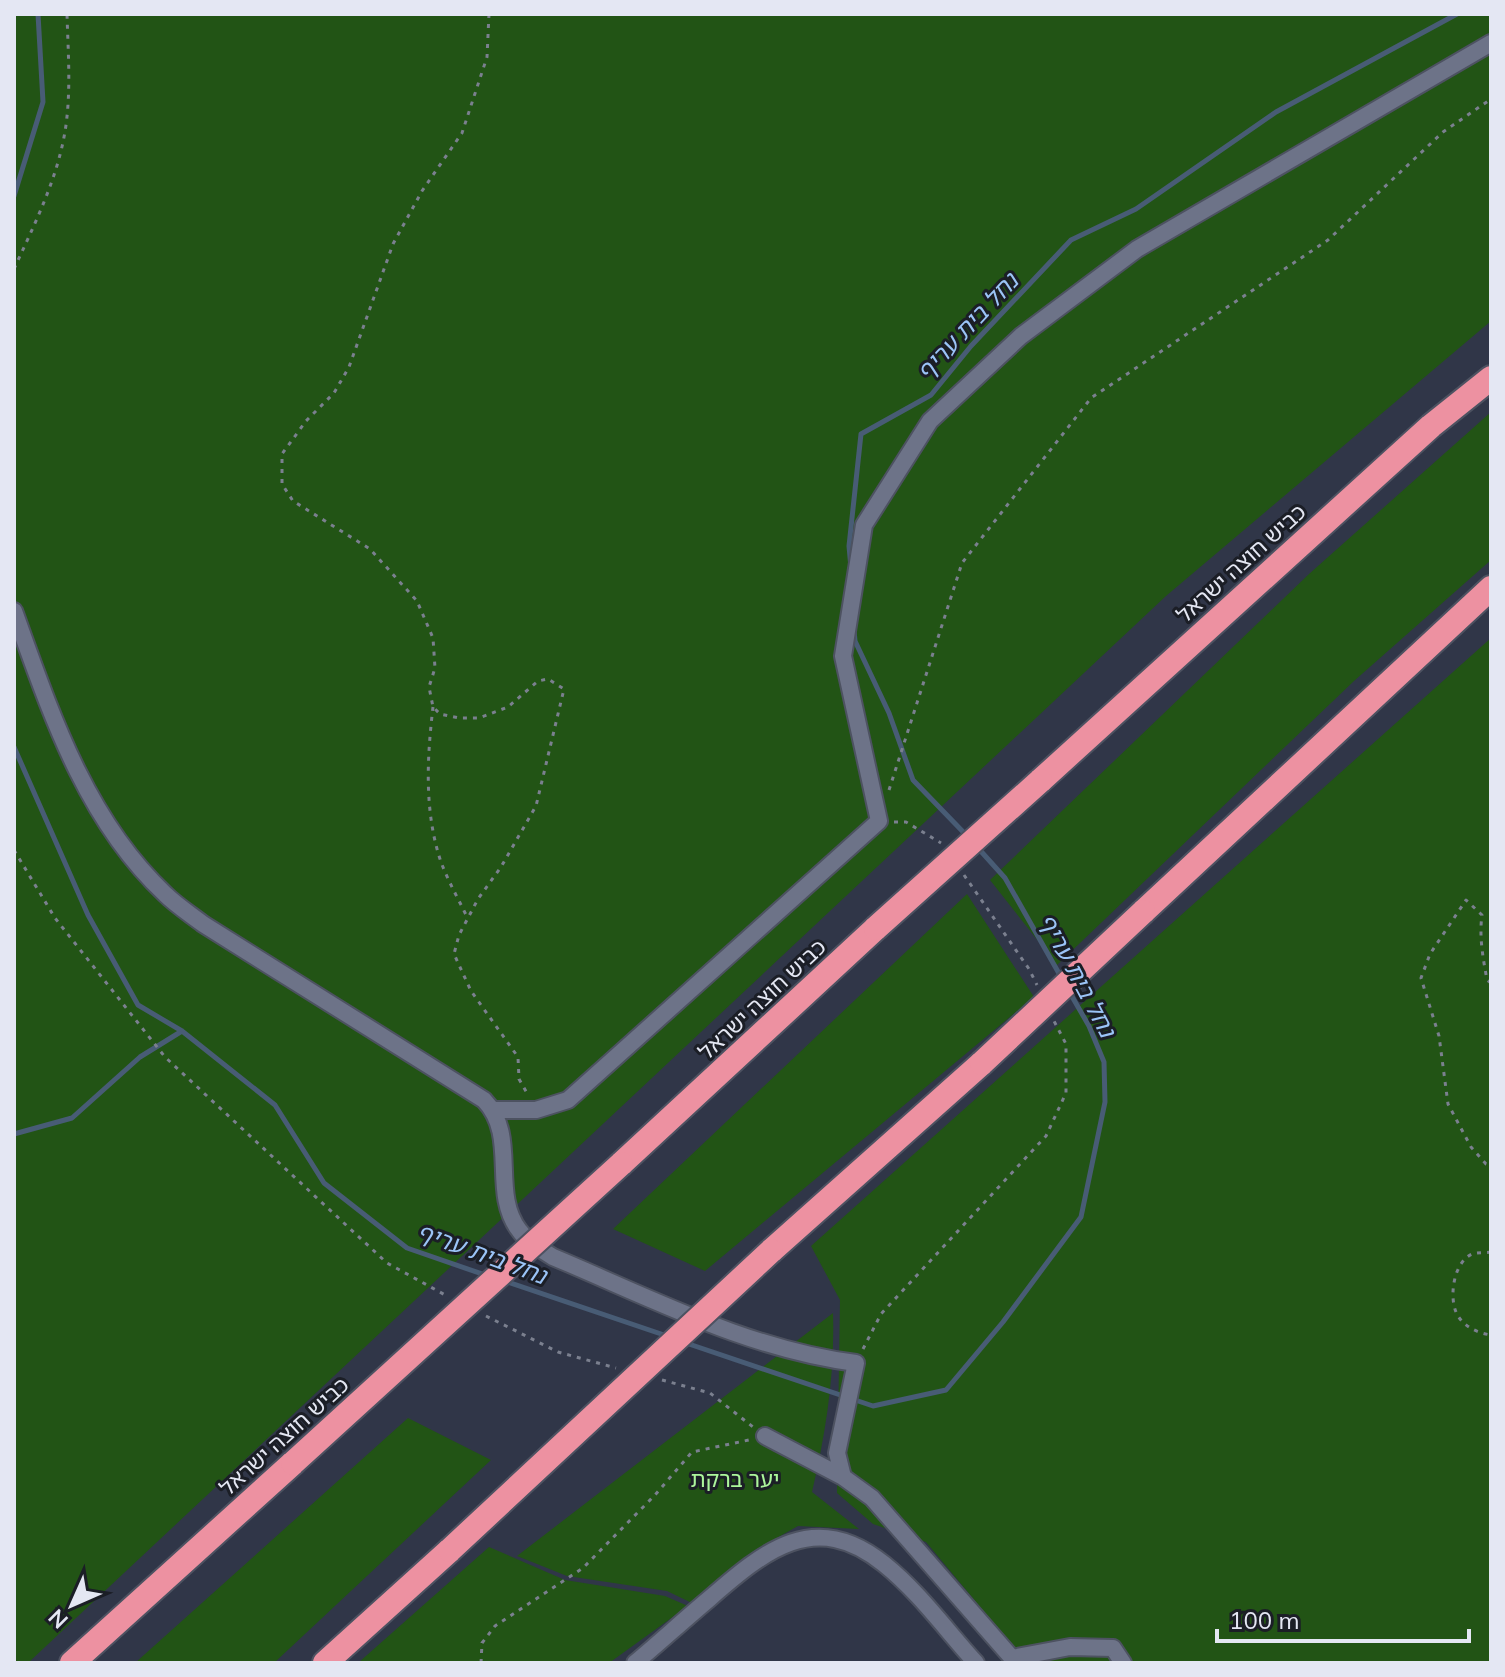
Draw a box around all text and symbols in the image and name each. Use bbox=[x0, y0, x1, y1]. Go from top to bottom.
water label: נחל בית עריף bbox=[910, 265, 1025, 386]
street label: כביש חוצה ישראל bbox=[1171, 498, 1311, 628]
water label: נחל בית עריף bbox=[1033, 908, 1124, 1044]
street label: כביש חוצה ישראל bbox=[692, 933, 832, 1065]
water label: נחל בית עריף bbox=[413, 1216, 553, 1291]
street label: כביש חוצה ישראל bbox=[214, 1371, 354, 1501]
park label: יער ברקת bbox=[690, 1465, 780, 1493]
north arrow bbox=[32, 1565, 112, 1645]
scale bar bbox=[1217, 1593, 1469, 1643]
text: N bbox=[42, 1603, 74, 1635]
text: 100 m bbox=[1229, 1605, 1300, 1635]

